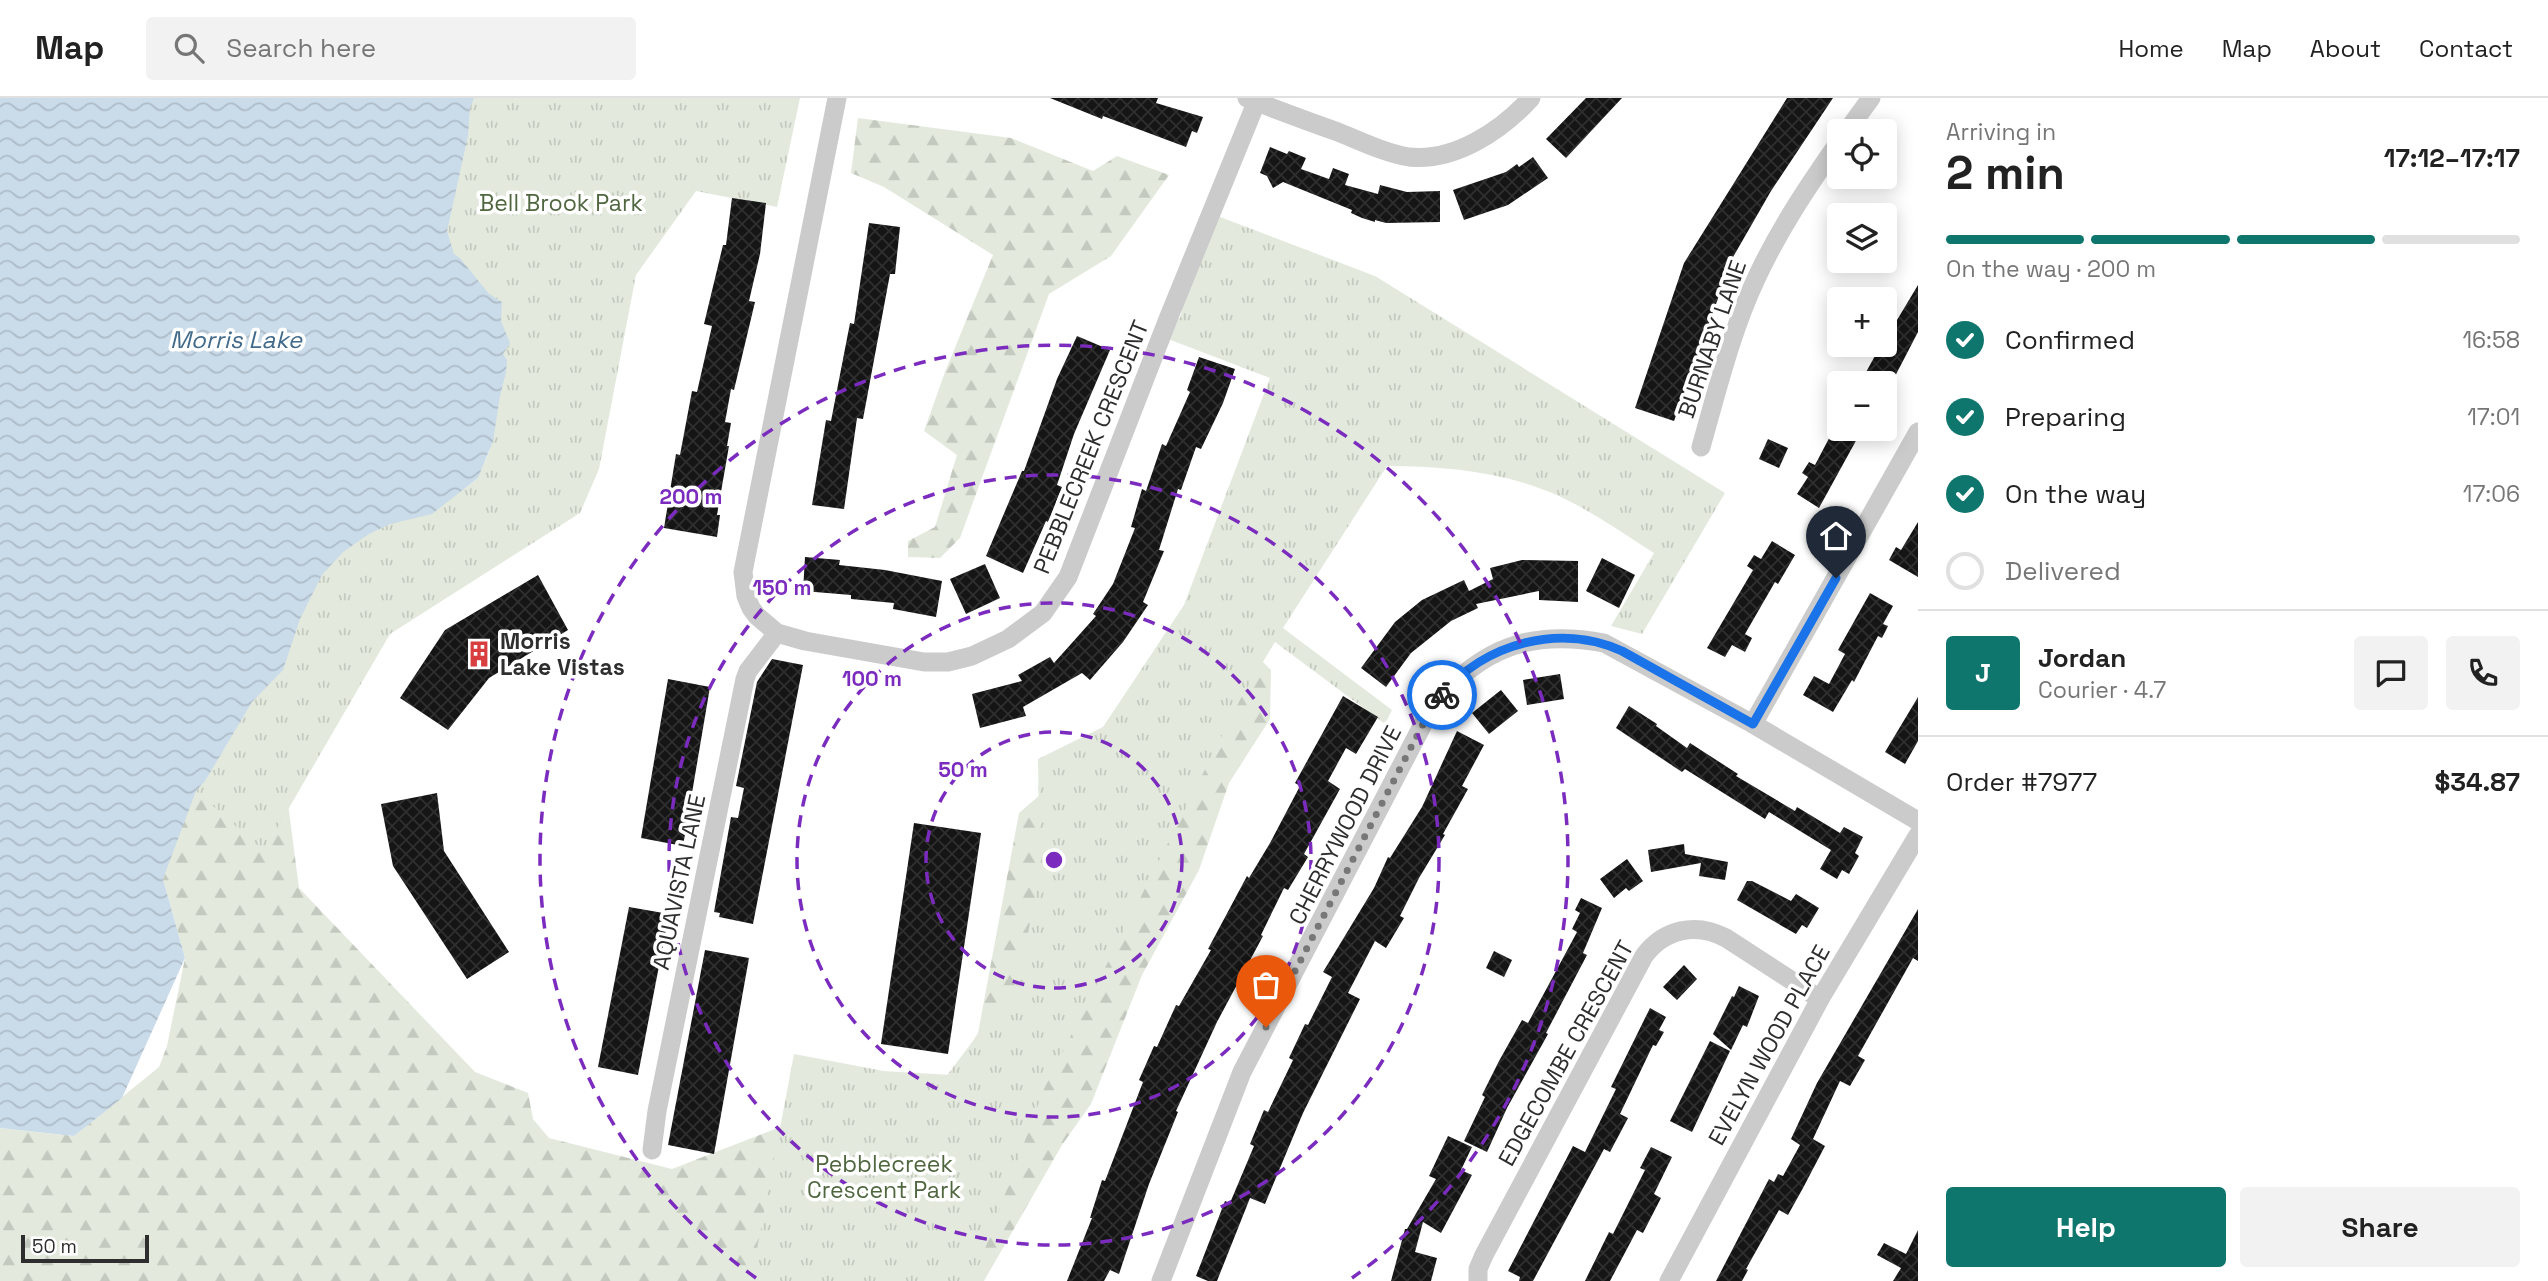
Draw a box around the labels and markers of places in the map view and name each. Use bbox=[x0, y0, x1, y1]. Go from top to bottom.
pin bbox=[1806, 506, 1866, 578]
place label: Morris Lake Vistas bbox=[500, 626, 625, 682]
building icon: Morris Lake Vistas bbox=[464, 639, 494, 669]
centre of rings bbox=[1042, 848, 1066, 872]
pin bbox=[1236, 955, 1296, 1027]

